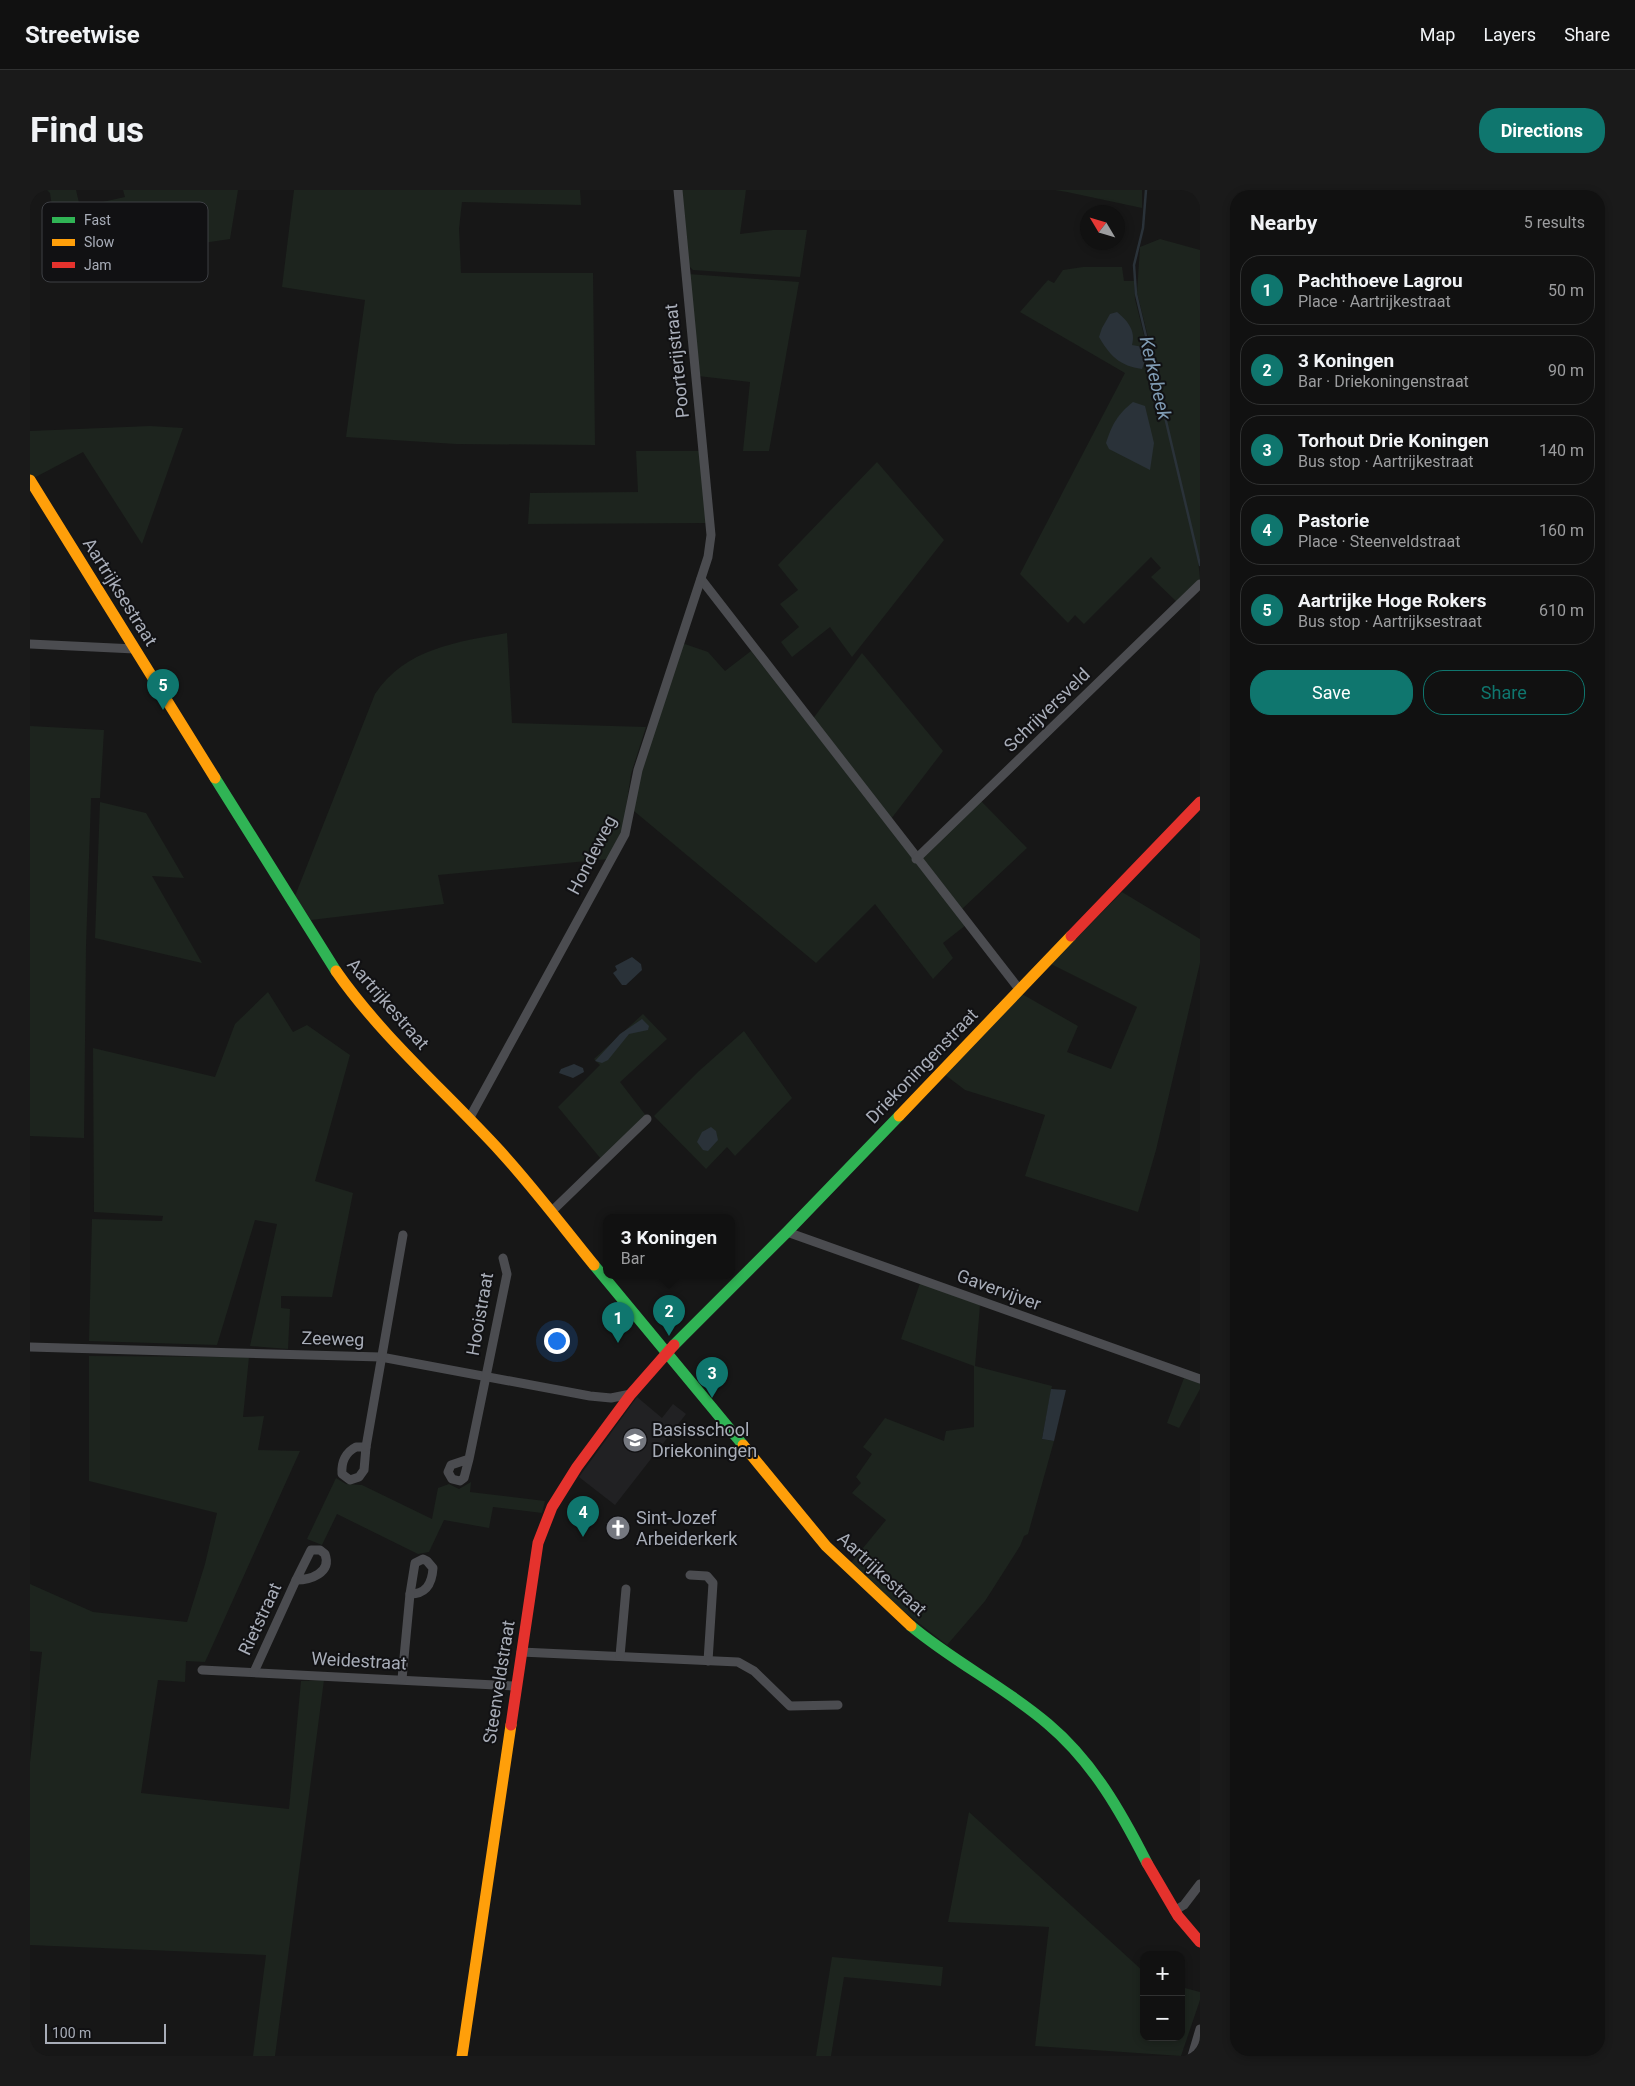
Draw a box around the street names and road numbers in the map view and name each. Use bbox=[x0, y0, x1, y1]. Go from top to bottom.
street label: Poorterijstraat bbox=[660, 303, 693, 419]
street label: Aartrijksestraat bbox=[79, 534, 162, 650]
street label: Schrijversveld bbox=[999, 664, 1094, 756]
street label: Hondeweg bbox=[563, 812, 620, 898]
street label: Aartrijkestraat bbox=[343, 954, 434, 1054]
street label: Driekoningenstraat bbox=[861, 1004, 982, 1127]
street label: Gavervijver bbox=[954, 1265, 1044, 1314]
street label: Hooistraat bbox=[462, 1271, 497, 1357]
street label: Zeeweg bbox=[301, 1327, 365, 1350]
street label: Aartrijkestraat bbox=[834, 1527, 931, 1620]
street label: Rietstraat bbox=[234, 1579, 285, 1658]
street label: Steenveldstraat bbox=[478, 1619, 519, 1745]
street label: Weidestraat bbox=[311, 1648, 407, 1673]

